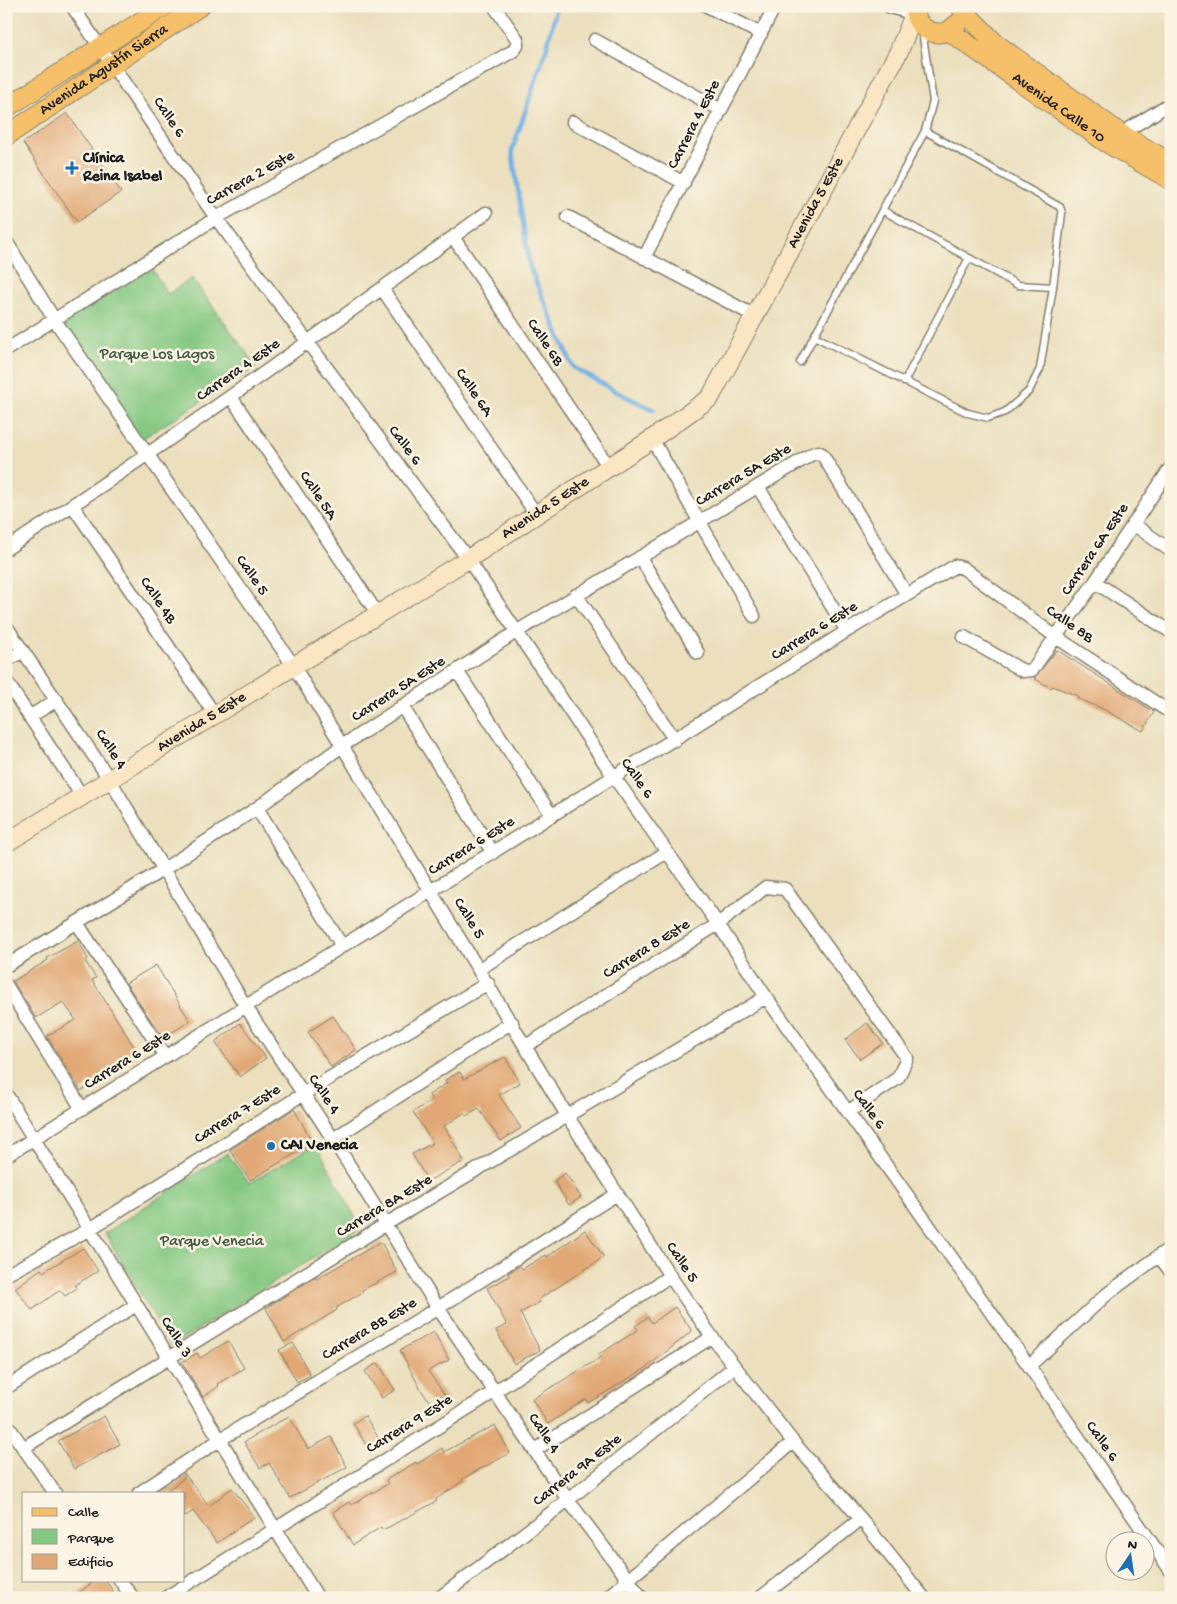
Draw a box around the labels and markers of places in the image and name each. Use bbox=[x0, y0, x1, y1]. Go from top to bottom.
place label: Clínica Reina Isabel bbox=[82, 150, 163, 187]
marker: Clínica Reina Isabel bbox=[65, 161, 79, 175]
place label: CAI Venecia bbox=[280, 1137, 359, 1156]
marker: CAI Venecia bbox=[265, 1140, 277, 1152]

